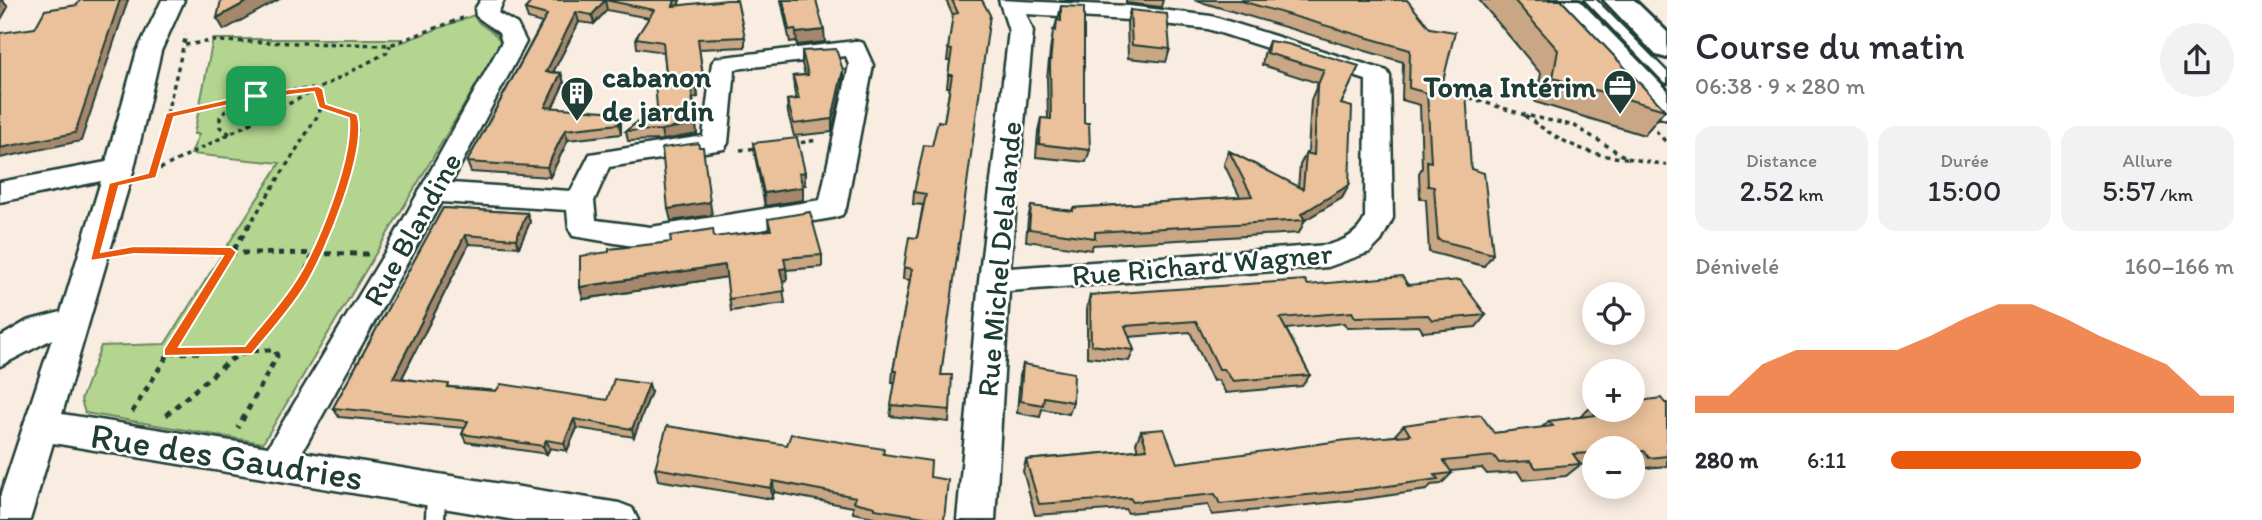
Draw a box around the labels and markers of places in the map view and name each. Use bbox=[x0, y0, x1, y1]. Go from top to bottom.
place label: cabanon de jardin bbox=[602, 58, 715, 129]
pin bbox=[226, 66, 286, 126]
office icon: Toma Intérim bbox=[1601, 67, 1639, 116]
place label: Toma Intérim bbox=[1423, 68, 1597, 105]
building icon: cabanon de jardin bbox=[558, 74, 596, 123]

